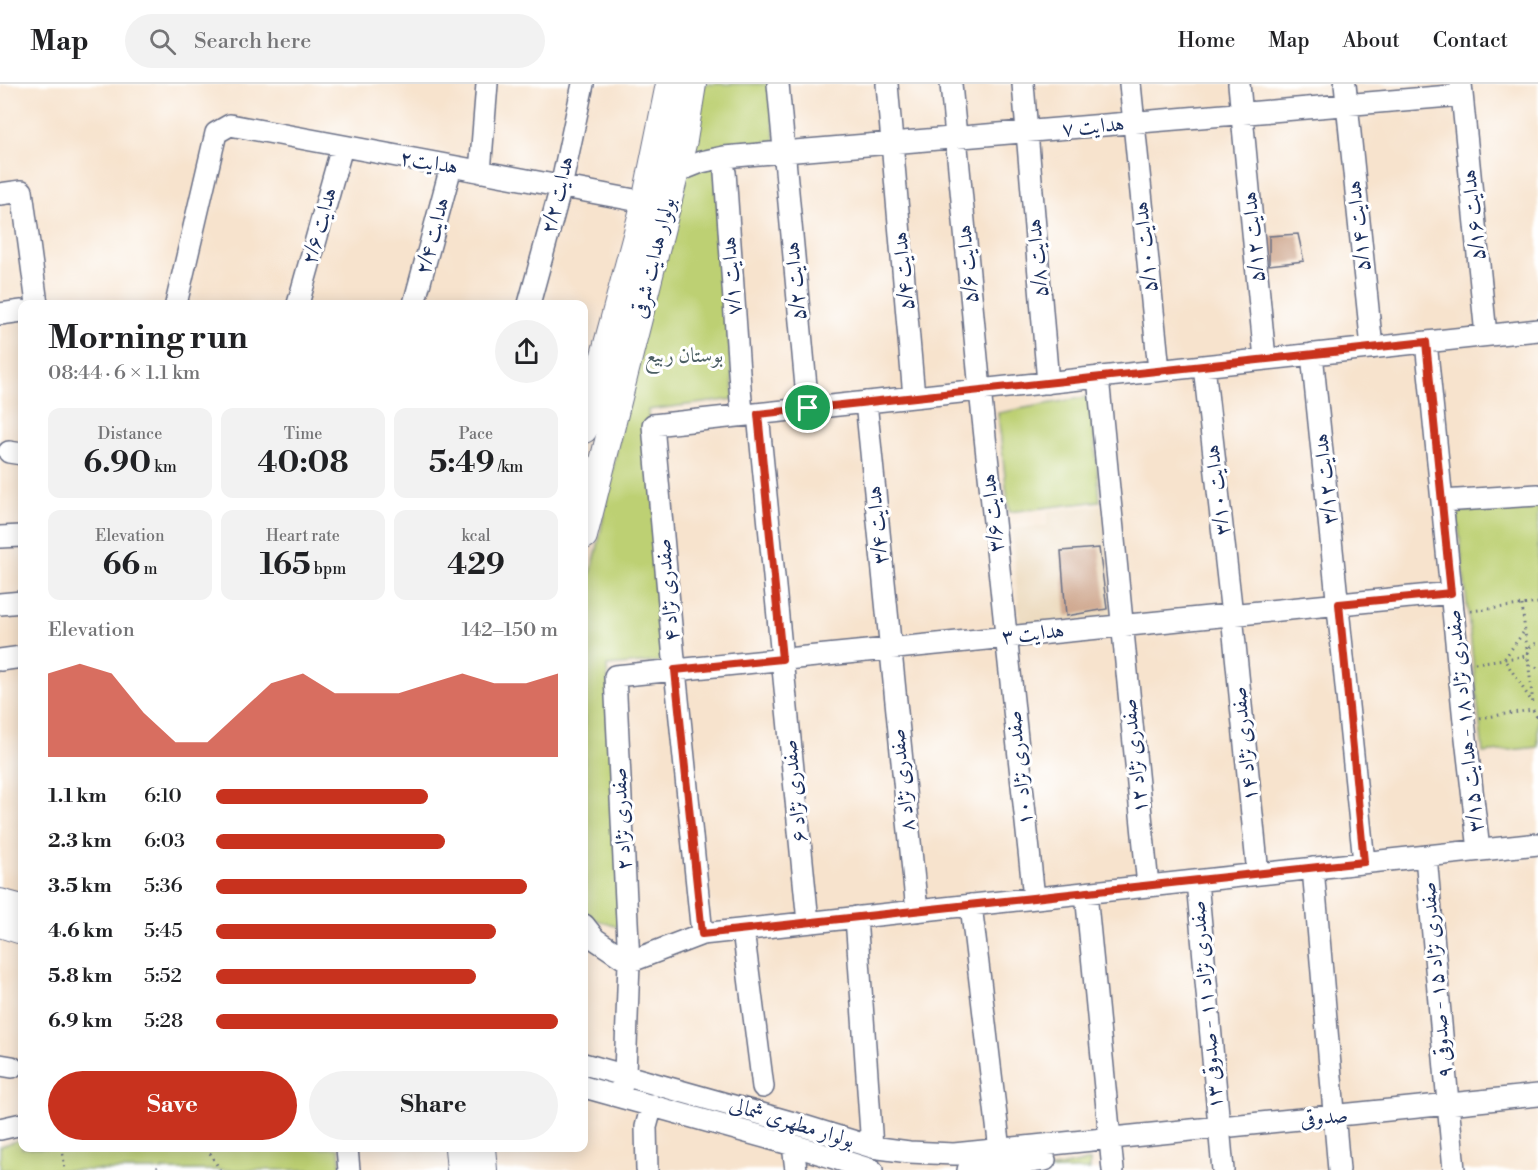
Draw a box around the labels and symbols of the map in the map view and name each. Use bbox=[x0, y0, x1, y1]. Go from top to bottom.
street label: هدایت ۷ bbox=[1060, 111, 1126, 143]
street label: هدایت۲ bbox=[398, 145, 460, 181]
street label: هدایت ۲/۲ bbox=[536, 153, 580, 237]
street label: هدایت ۵/۱۶ bbox=[1456, 168, 1492, 262]
street label: هدایت ۵/۱۴ bbox=[1341, 179, 1377, 273]
street label: هدایت ۲/۶ bbox=[297, 184, 343, 268]
street label: هدایت ۵/۱۲ bbox=[1237, 190, 1271, 284]
street label: هدایت ۲/۴ bbox=[410, 194, 456, 278]
street label: بولوار هدایت شرقی bbox=[626, 195, 682, 321]
street label: هدایت ۵/۱۰ bbox=[1128, 200, 1164, 294]
street label: هدایت ۵/۸ bbox=[1022, 217, 1054, 299]
street label: هدایت ۵/۶ bbox=[952, 223, 984, 305]
street label: هدایت ۵/۴ bbox=[888, 230, 920, 312]
street label: هدایت ۷/۱ bbox=[716, 236, 748, 316]
street label: هدایت ۵/۲ bbox=[780, 240, 812, 322]
park label: بوستان ربیع bbox=[645, 343, 723, 374]
pin bbox=[782, 382, 833, 433]
street label: هدایت ۳/۱۲ bbox=[1308, 432, 1344, 526]
street label: هدایت ۳/۱۰ bbox=[1200, 443, 1236, 537]
street label: هدایت ۳/۶ bbox=[976, 472, 1010, 554]
street label: هدایت ۳/۴ bbox=[862, 484, 894, 566]
street label: صفدری نژاد ۴ bbox=[651, 537, 685, 643]
street label: صفدری نژاد ۱۸ - هدایت ۳/۱۵ bbox=[1440, 608, 1490, 834]
street label: هدایت ۳ bbox=[1000, 618, 1066, 650]
street label: صفدری نژاد ۱۴ bbox=[1226, 685, 1264, 803]
street label: صفدری نژاد ۱۲ bbox=[1116, 697, 1154, 815]
street label: صفدری نژاد ۱۰ bbox=[1001, 709, 1039, 827]
street label: صفدری نژاد ۸ bbox=[885, 727, 921, 833]
street label: صفدری نژاد ۶ bbox=[777, 738, 813, 844]
street label: صفدری نژاد ۲ bbox=[606, 767, 638, 871]
street label: صفدری نژاد ۱۵ - صدوقی ۹ bbox=[1415, 881, 1459, 1079]
street label: صفدری نژاد ۱۱ - صدوقی ۱۳ bbox=[1185, 900, 1229, 1110]
street label: بولوار مطهری شمالی bbox=[726, 1092, 858, 1154]
street label: صدوقی bbox=[1299, 1103, 1349, 1133]

